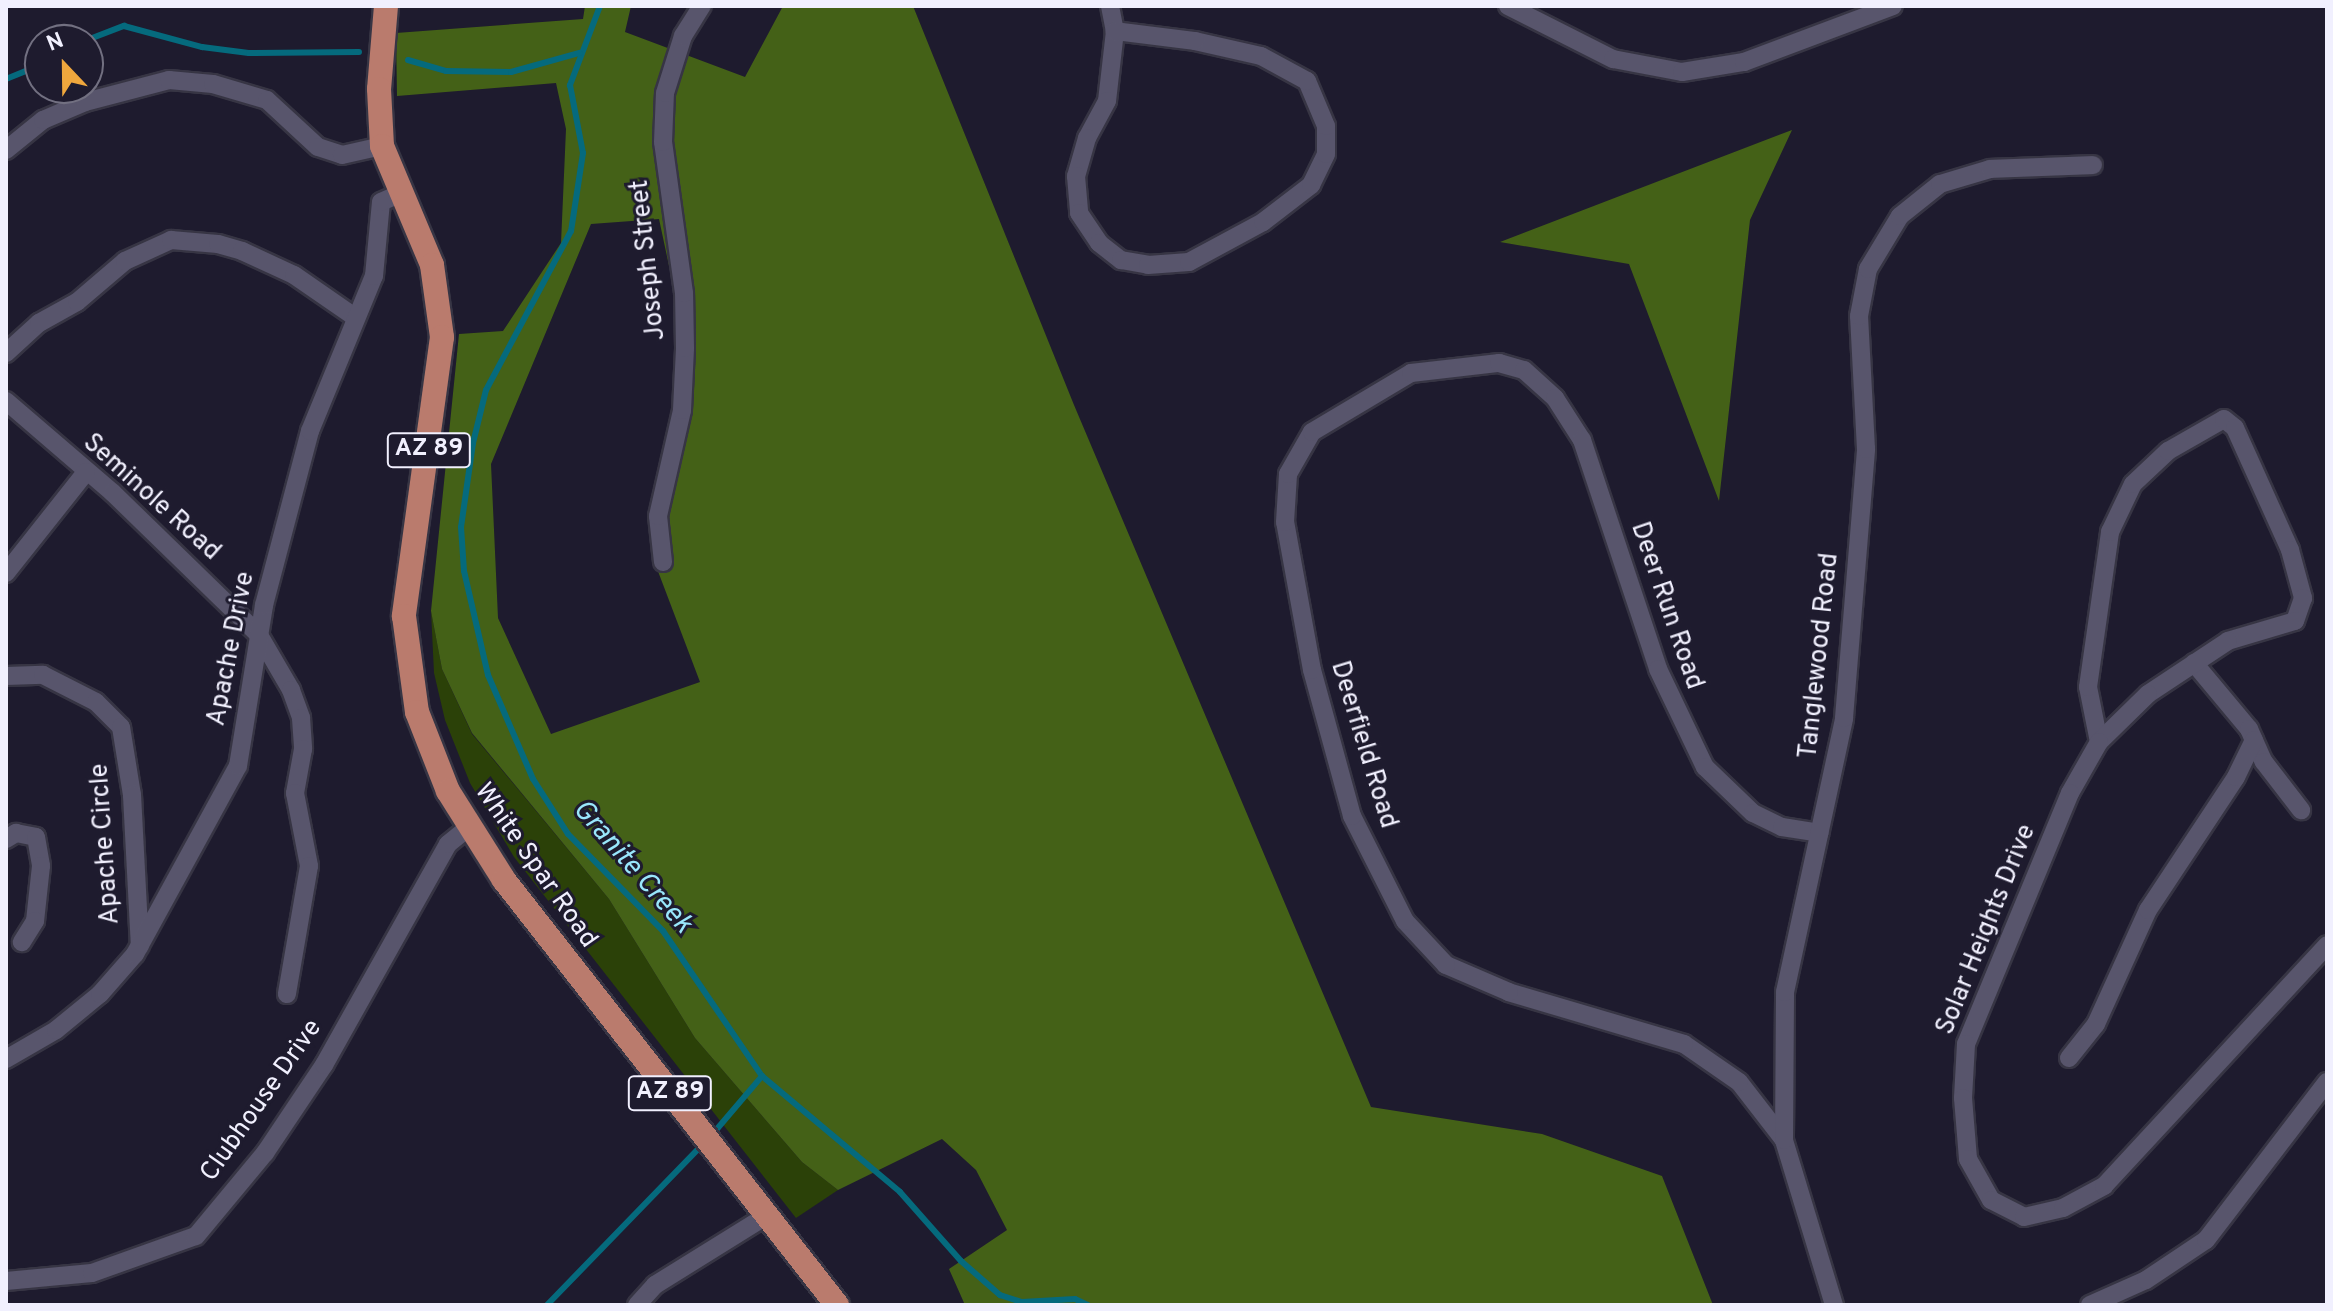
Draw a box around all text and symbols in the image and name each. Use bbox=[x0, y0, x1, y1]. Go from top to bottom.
north arrow bbox=[24, 24, 104, 104]
text: N bbox=[43, 28, 68, 59]
street label: Joseph Street bbox=[625, 178, 673, 342]
street label: Seminole Road bbox=[76, 428, 226, 568]
road number: AZ 89 bbox=[385, 430, 473, 470]
street label: Deer Run Road bbox=[1623, 518, 1709, 694]
street label: Tanglewood Road bbox=[1794, 552, 1846, 760]
street label: Apache Drive bbox=[202, 569, 262, 729]
street label: Deerfield Road bbox=[1323, 657, 1403, 833]
street label: Apache Circle bbox=[85, 762, 127, 926]
street label: White Spar Road bbox=[467, 778, 603, 954]
water label: Granite Creek bbox=[565, 793, 699, 941]
street label: Solar Heights Drive bbox=[1931, 820, 2043, 1040]
street label: Clubhouse Drive bbox=[195, 1014, 329, 1188]
road number: AZ 89 bbox=[626, 1073, 714, 1113]

